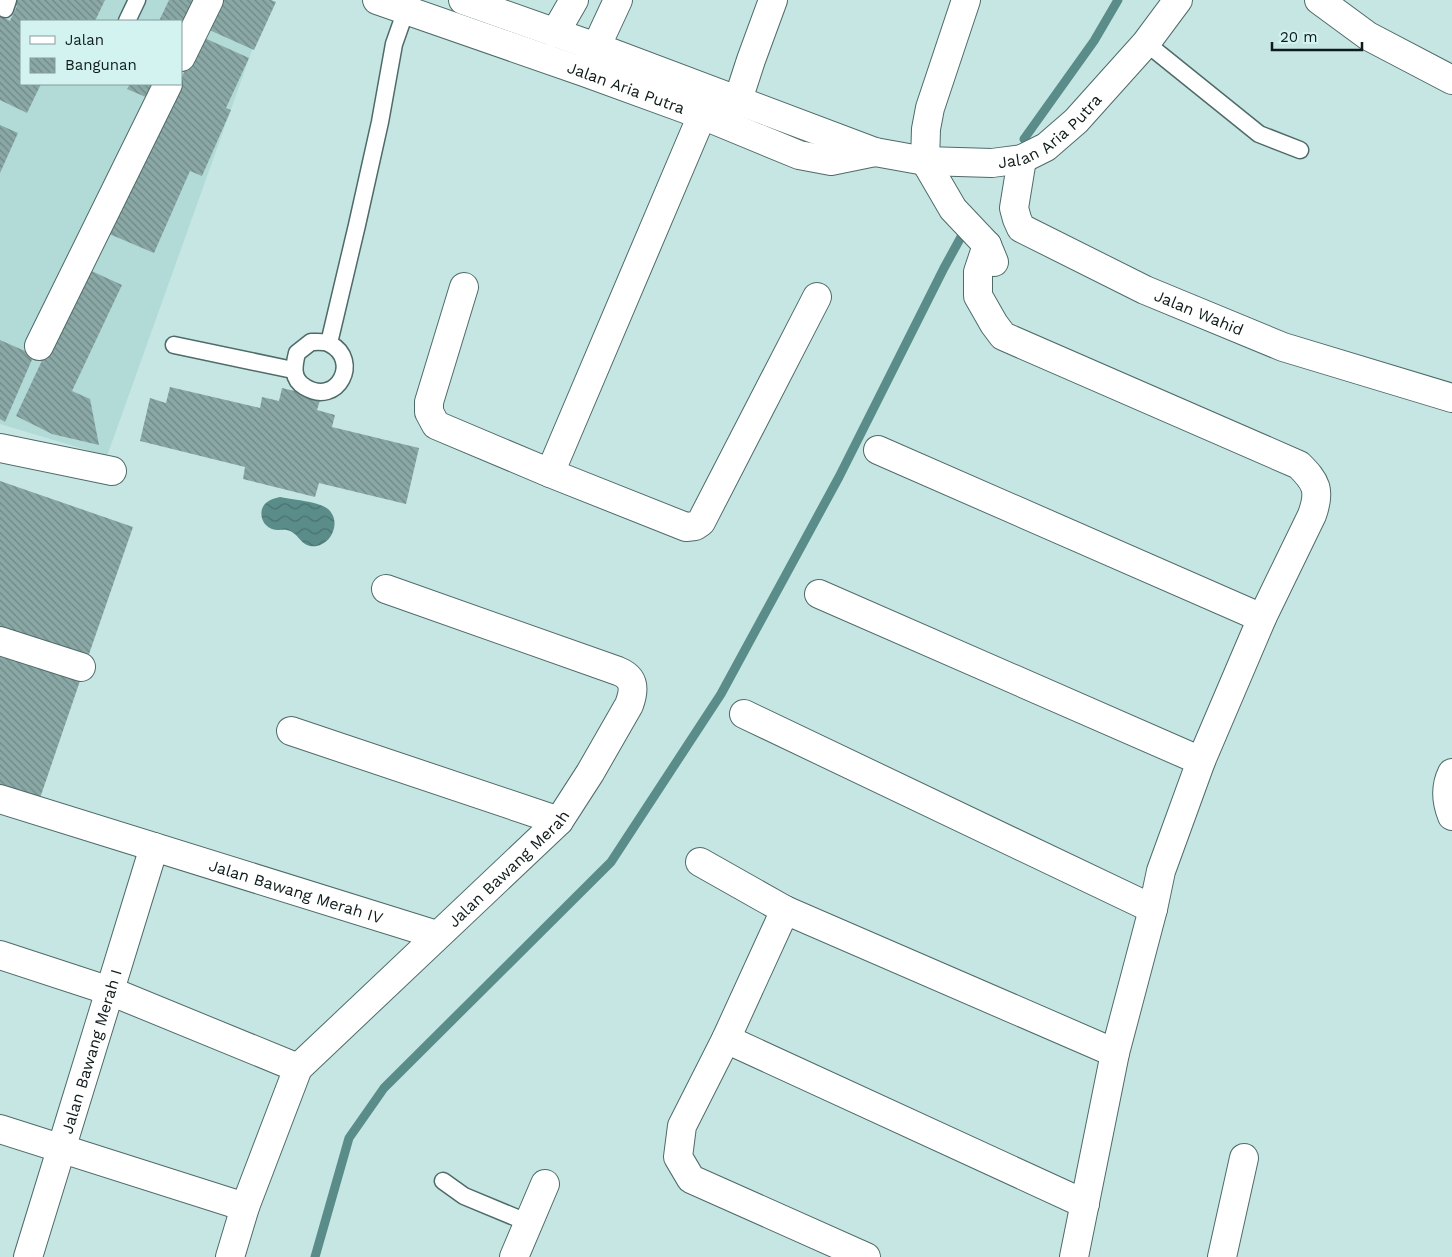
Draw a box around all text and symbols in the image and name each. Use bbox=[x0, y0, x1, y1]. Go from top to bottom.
legend bbox=[20, 20, 182, 85]
scale bar bbox=[1272, 20, 1362, 52]
text: 20 m bbox=[1280, 28, 1318, 46]
text: Jalan bbox=[65, 31, 104, 49]
text: Bangunan bbox=[65, 56, 137, 74]
street label: Jalan Aria Putra bbox=[565, 57, 688, 117]
street label: Jalan Aria Putra bbox=[997, 90, 1105, 172]
street label: Jalan Wahid bbox=[1152, 285, 1246, 339]
street label: Jalan Bawang Merah bbox=[444, 807, 573, 931]
street label: Jalan Bawang Merah IV bbox=[207, 855, 385, 927]
street label: Jalan Bawang Merah I bbox=[57, 967, 125, 1136]

